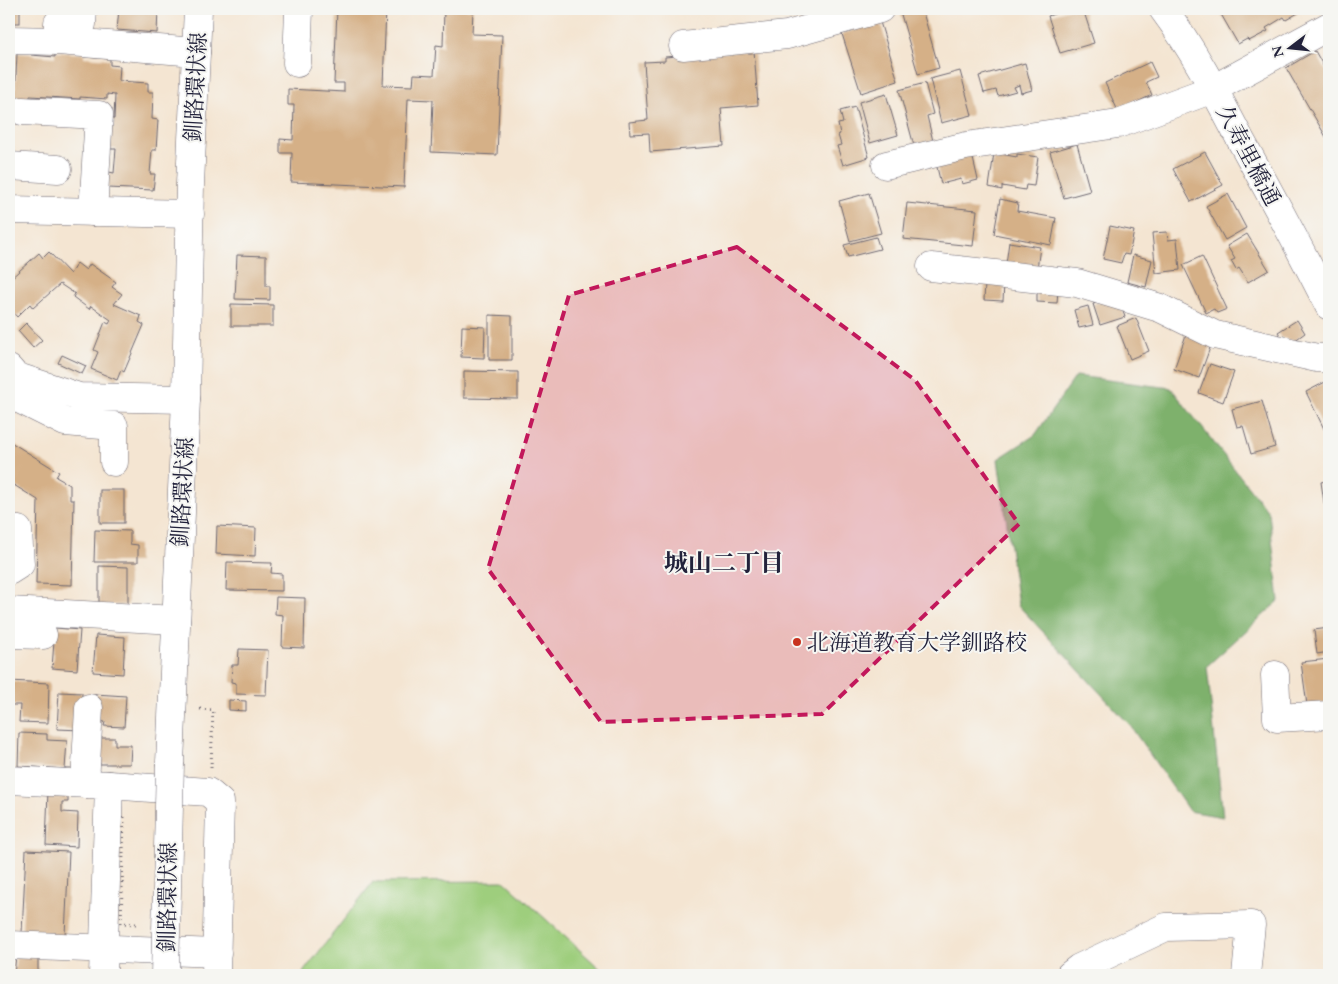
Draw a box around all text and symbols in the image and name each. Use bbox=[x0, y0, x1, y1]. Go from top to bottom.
north arrow bbox=[1266, 22, 1316, 72]
street label: 釧路環状線 bbox=[178, 31, 213, 143]
text: N bbox=[1267, 43, 1288, 60]
street label: 久寿里橋通 bbox=[1210, 100, 1287, 211]
street label: 釧路環状線 bbox=[165, 436, 200, 548]
district label: 城山二丁目 bbox=[664, 547, 784, 578]
place label: 北海道教育大学釧路校 bbox=[807, 628, 1027, 657]
marker: 北海道教育大学釧路校 bbox=[791, 636, 803, 648]
street label: 釧路環状線 bbox=[152, 842, 183, 952]

